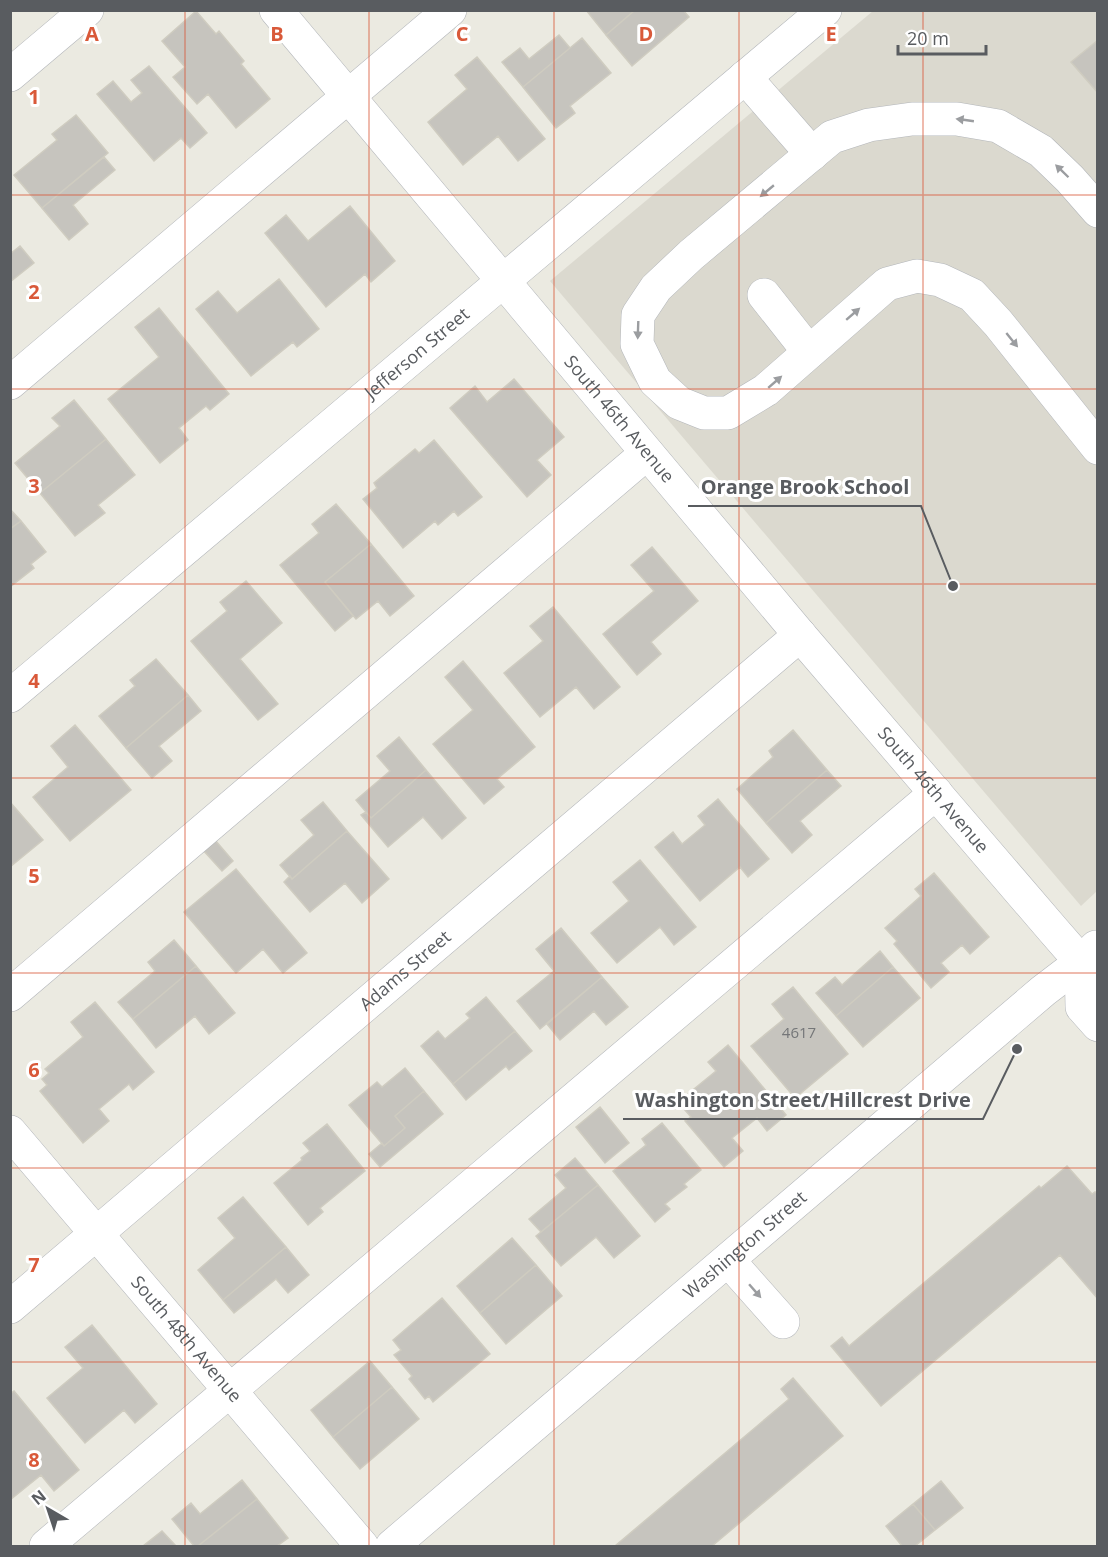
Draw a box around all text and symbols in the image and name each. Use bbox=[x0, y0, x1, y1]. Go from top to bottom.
scale bar bbox=[898, 18, 986, 56]
text: A bbox=[85, 20, 99, 47]
text: B bbox=[270, 20, 284, 47]
text: C bbox=[456, 20, 469, 47]
text: D bbox=[639, 20, 653, 47]
text: E bbox=[825, 20, 837, 47]
text: 20 m bbox=[907, 26, 949, 50]
text: 1 bbox=[28, 83, 40, 110]
one-way arrow bbox=[955, 116, 974, 125]
one-way arrow bbox=[1055, 164, 1069, 178]
one-way arrow bbox=[759, 185, 775, 198]
text: 2 bbox=[28, 278, 40, 305]
street label: Jefferson Street bbox=[357, 302, 474, 405]
one-way arrow bbox=[845, 308, 860, 321]
one-way arrow bbox=[633, 321, 642, 340]
one-way arrow bbox=[1005, 332, 1018, 348]
street label: South 46th Avenue bbox=[559, 350, 680, 487]
one-way arrow bbox=[768, 375, 783, 389]
callout: Orange Brook School bbox=[688, 468, 921, 506]
text: 3 bbox=[28, 472, 40, 499]
text: Orange Brook School bbox=[701, 473, 909, 500]
text: 4 bbox=[28, 667, 40, 694]
street label: South 46th Avenue bbox=[873, 721, 995, 858]
text: 5 bbox=[28, 862, 40, 889]
street label: Adams Street bbox=[354, 924, 455, 1016]
house number: 4617 bbox=[782, 1022, 816, 1042]
text: 6 bbox=[28, 1056, 40, 1083]
callout: Washington Street/Hillcrest Drive bbox=[623, 1081, 983, 1119]
text: Washington Street/Hillcrest Drive bbox=[635, 1086, 971, 1113]
street label: Washington Street bbox=[678, 1185, 811, 1304]
text: 7 bbox=[28, 1251, 40, 1278]
street label: South 48th Avenue bbox=[126, 1270, 248, 1407]
one-way arrow bbox=[748, 1283, 761, 1298]
text: 8 bbox=[28, 1446, 40, 1473]
north arrow bbox=[18, 1479, 78, 1539]
text: N bbox=[27, 1485, 51, 1510]

